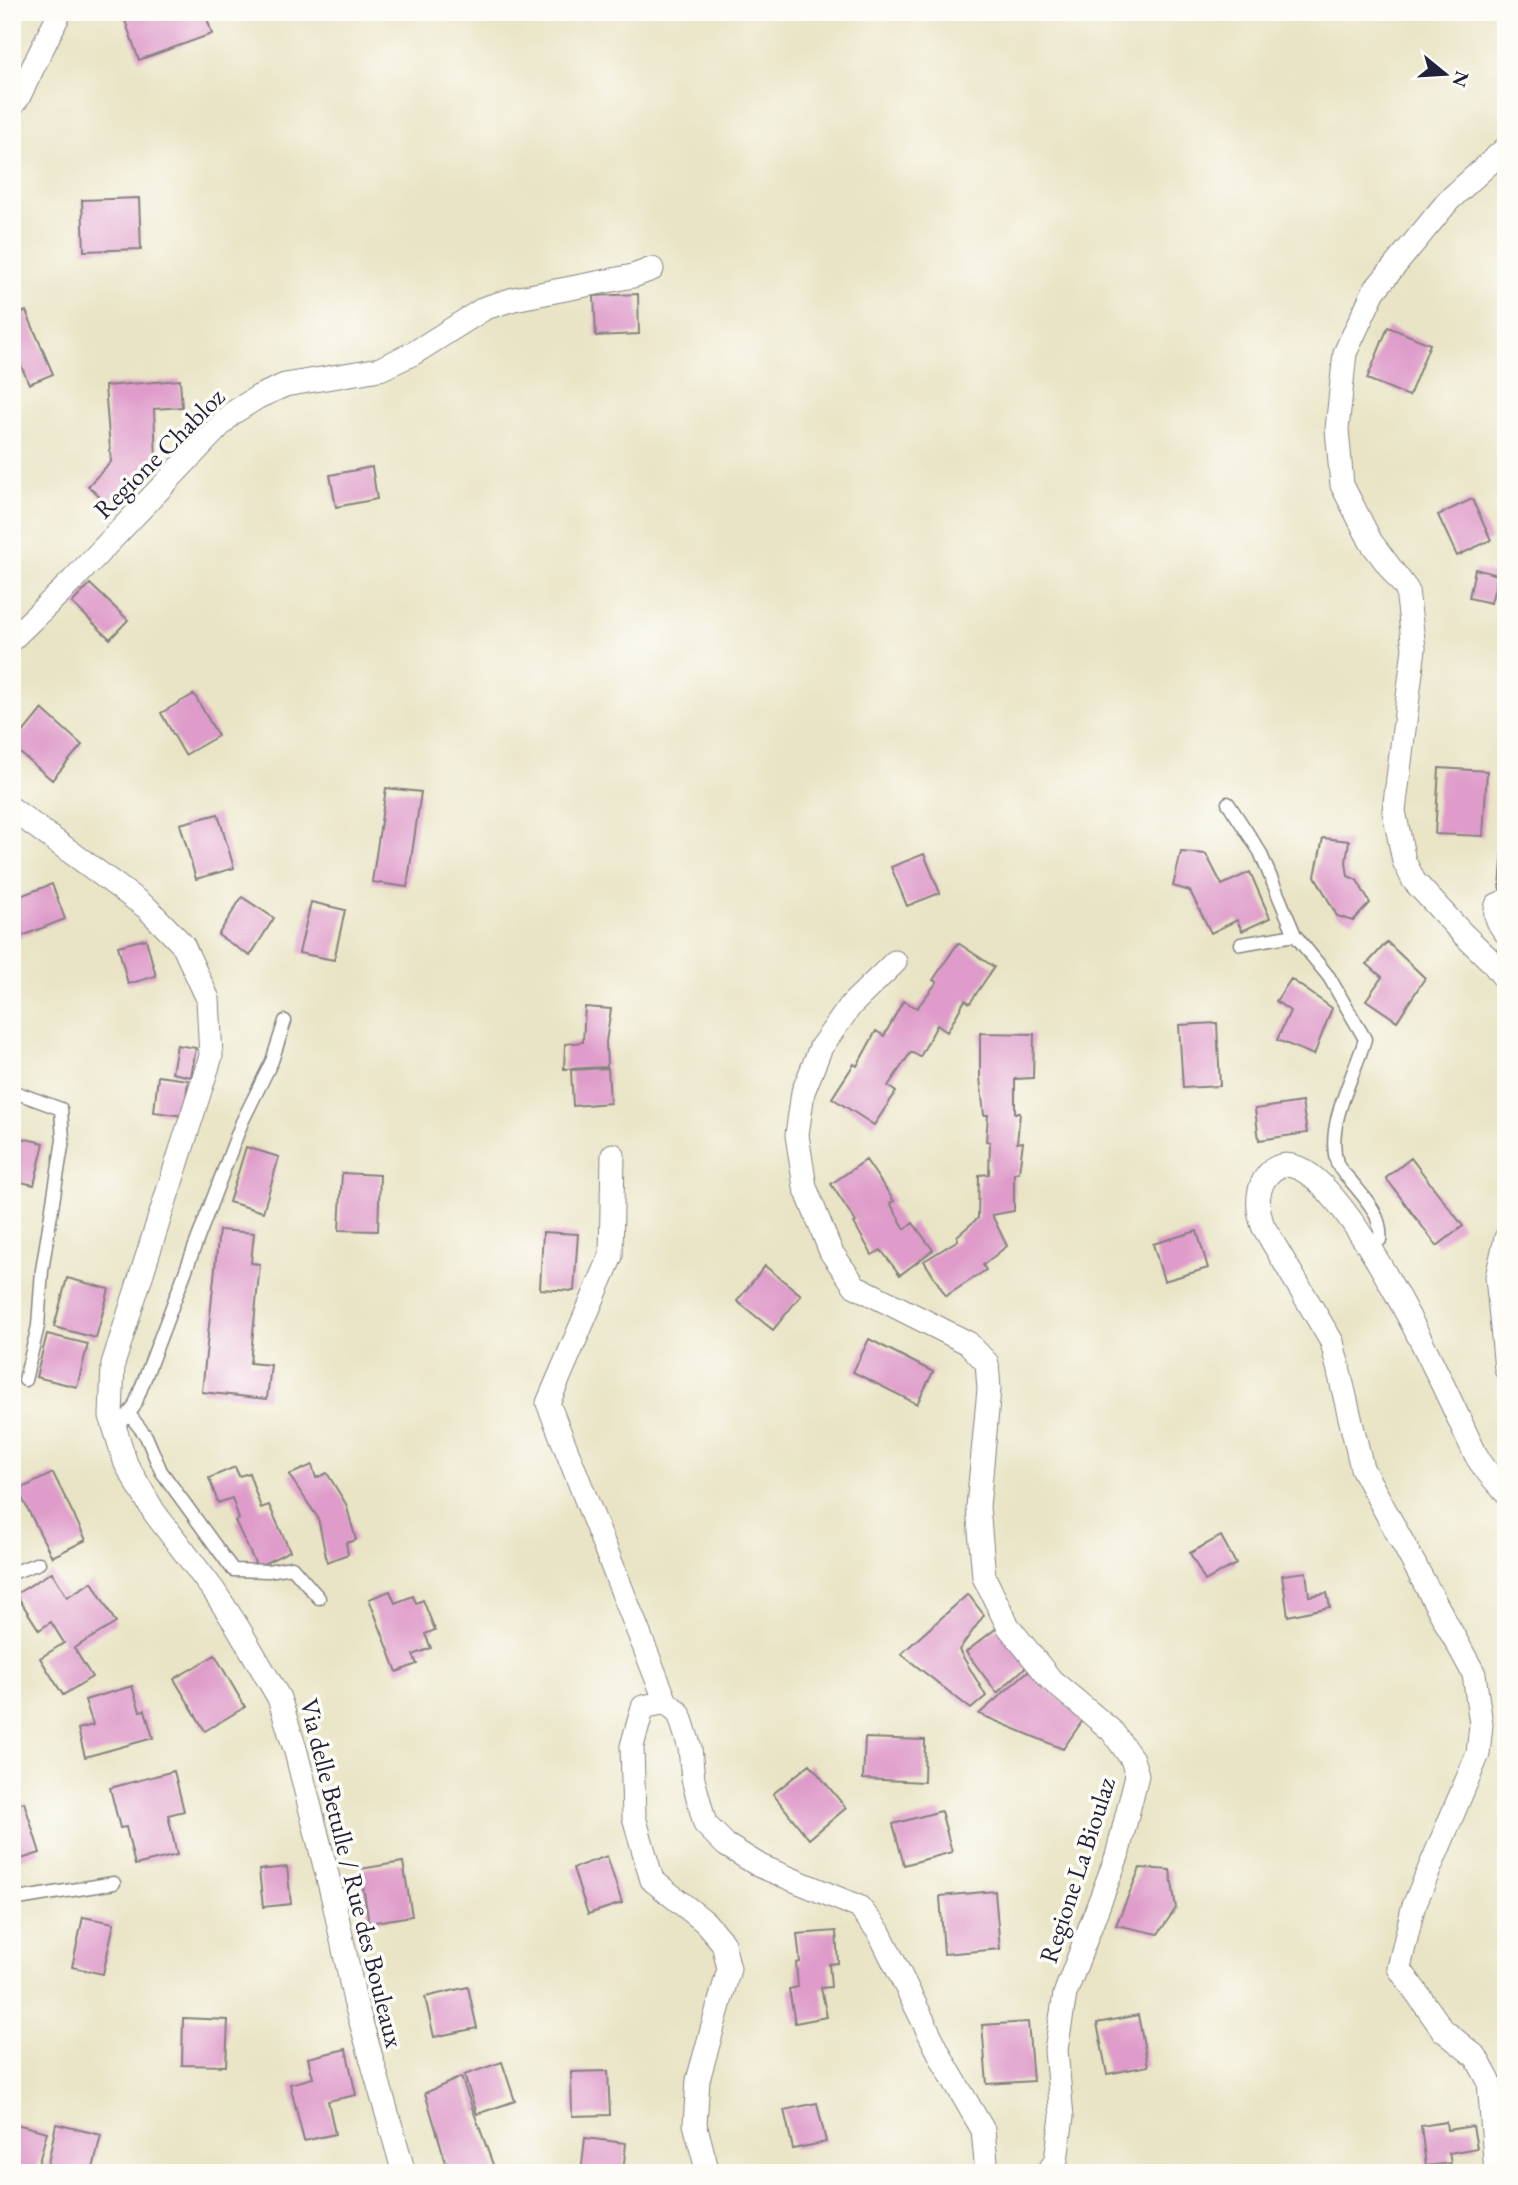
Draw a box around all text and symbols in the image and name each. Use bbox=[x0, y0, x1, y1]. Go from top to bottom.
north arrow bbox=[1410, 38, 1480, 108]
text: N bbox=[1446, 68, 1475, 91]
street label: Regione Chabloz bbox=[86, 380, 232, 526]
street label: Via delle Betulle / Rue des Bouleaux bbox=[292, 1695, 412, 2052]
street label: Regione La Bioulaz bbox=[1031, 1773, 1123, 1967]

